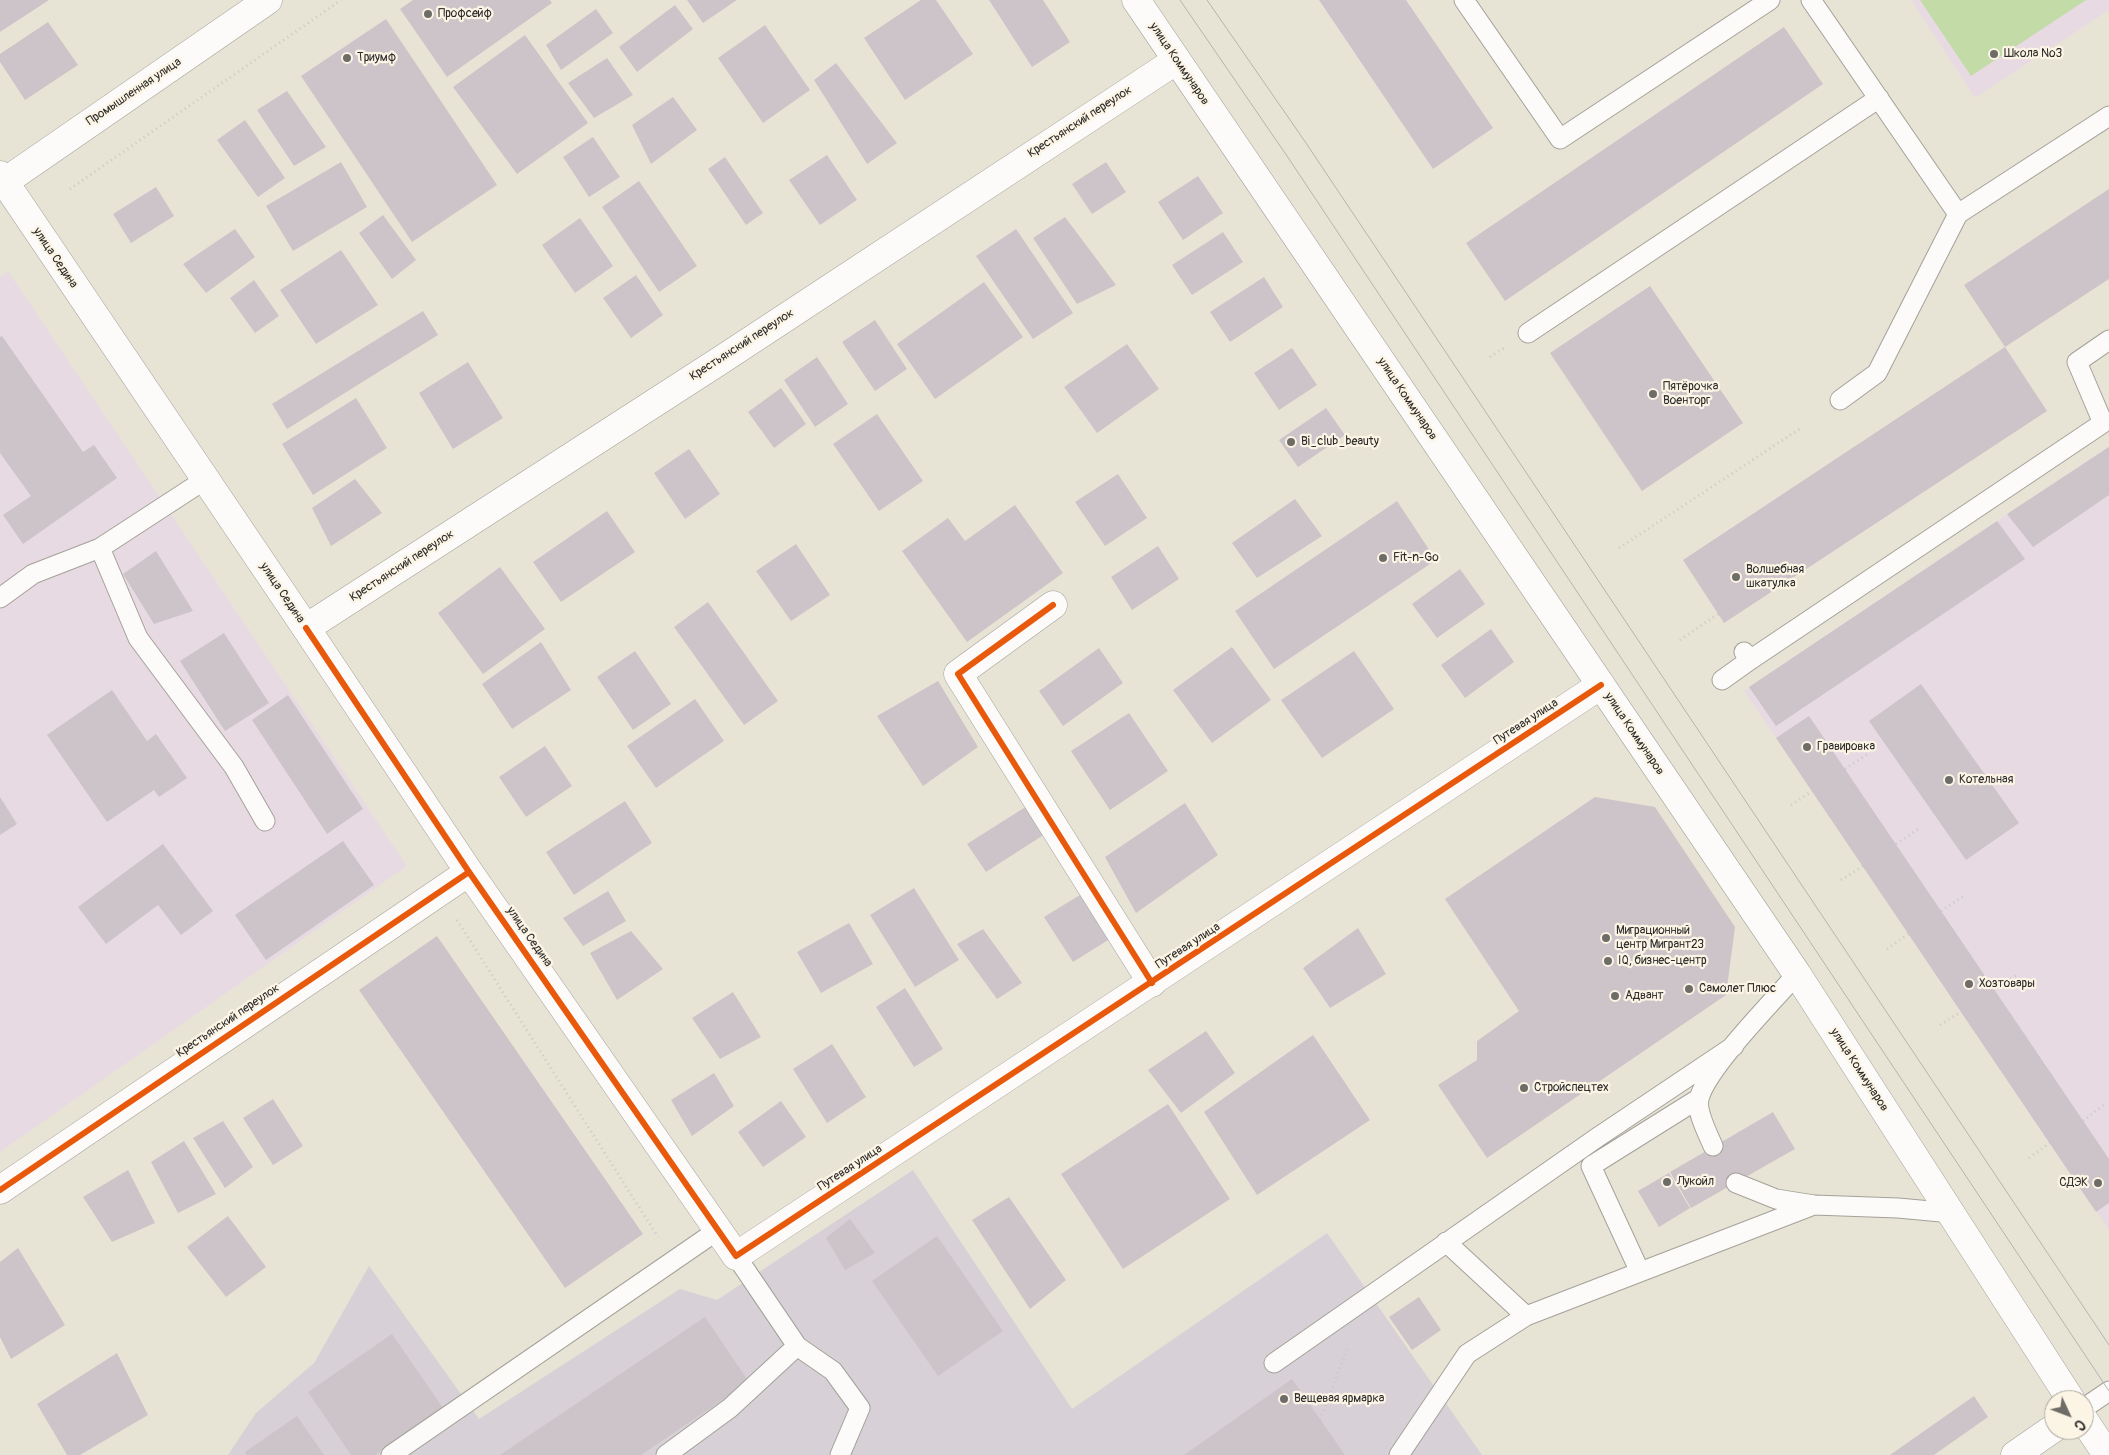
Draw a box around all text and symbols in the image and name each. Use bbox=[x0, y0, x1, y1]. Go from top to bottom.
place label: Профсейф bbox=[438, 7, 492, 21]
marker: Профсейф bbox=[422, 8, 434, 20]
street label: улица Коммунаров bbox=[1146, 20, 1212, 108]
place label: Школа №3 bbox=[2004, 47, 2062, 61]
marker: Школа №3 bbox=[1988, 48, 2000, 60]
place label: Триумф bbox=[357, 51, 396, 65]
marker: Триумф bbox=[341, 52, 353, 64]
street label: Промышленная улица bbox=[84, 55, 184, 129]
street label: Крестьянский переулок bbox=[1025, 83, 1135, 161]
street label: улица Седина bbox=[29, 225, 81, 291]
street label: Крестьянский переулок bbox=[687, 306, 797, 384]
street label: улица Коммунаров bbox=[1374, 355, 1440, 443]
place label: Пятёрочка Военторг bbox=[1663, 380, 1718, 408]
marker: Пятёрочка Военторг bbox=[1647, 388, 1659, 400]
place label: Bi_club_beauty bbox=[1301, 435, 1379, 449]
marker: Bi_club_beauty bbox=[1285, 436, 1297, 448]
street label: Крестьянский переулок bbox=[347, 527, 457, 605]
place label: Fit-n-Go bbox=[1393, 551, 1439, 565]
marker: Fit-n-Go bbox=[1377, 552, 1389, 564]
street label: улица Седина bbox=[256, 560, 308, 626]
place label: Волшебная шкатулка bbox=[1746, 563, 1804, 591]
marker: Волшебная шкатулка bbox=[1730, 571, 1742, 583]
street label: улица Коммунаров bbox=[1601, 690, 1667, 778]
street label: Путевая улица bbox=[1491, 696, 1561, 748]
place label: Гравировка bbox=[1817, 740, 1875, 754]
marker: Гравировка bbox=[1801, 741, 1813, 753]
place label: Котельная bbox=[1959, 773, 2013, 787]
marker: Котельная bbox=[1943, 774, 1955, 786]
street label: улица Седина bbox=[503, 904, 555, 970]
street label: Путевая улица bbox=[1153, 920, 1223, 972]
place label: Миграционный центр Мигрант23 bbox=[1616, 924, 1704, 952]
marker: Миграционный центр Мигрант23 bbox=[1600, 932, 1612, 944]
place label: IQ, бизнес-центр bbox=[1618, 954, 1707, 968]
marker: IQ, бизнес-центр bbox=[1602, 955, 1614, 967]
place label: Хозтовары bbox=[1979, 977, 2035, 991]
marker: Хозтовары bbox=[1963, 978, 1975, 990]
street label: Крестьянский переулок bbox=[174, 981, 282, 1061]
place label: Самолет Плюс bbox=[1699, 982, 1776, 996]
marker: Самолет Плюс bbox=[1683, 983, 1695, 995]
place label: Адвант bbox=[1625, 989, 1663, 1003]
marker: Адвант bbox=[1609, 990, 1621, 1002]
street label: улица Коммунаров bbox=[1827, 1026, 1891, 1114]
place label: Стройспецтех bbox=[1534, 1081, 1609, 1095]
marker: Стройспецтех bbox=[1518, 1082, 1530, 1094]
street label: Путевая улица bbox=[815, 1142, 885, 1194]
place label: Лукойл bbox=[1677, 1175, 1714, 1189]
marker: Лукойл bbox=[1661, 1176, 1673, 1188]
place label: СДЭК bbox=[2059, 1176, 2088, 1190]
marker: СДЭК bbox=[2092, 1177, 2104, 1189]
north arrow bbox=[2044, 1390, 2094, 1440]
place label: Вещевая ярмарка bbox=[1294, 1392, 1384, 1406]
marker: Вещевая ярмарка bbox=[1278, 1393, 1290, 1405]
text: С bbox=[2070, 1416, 2089, 1434]

